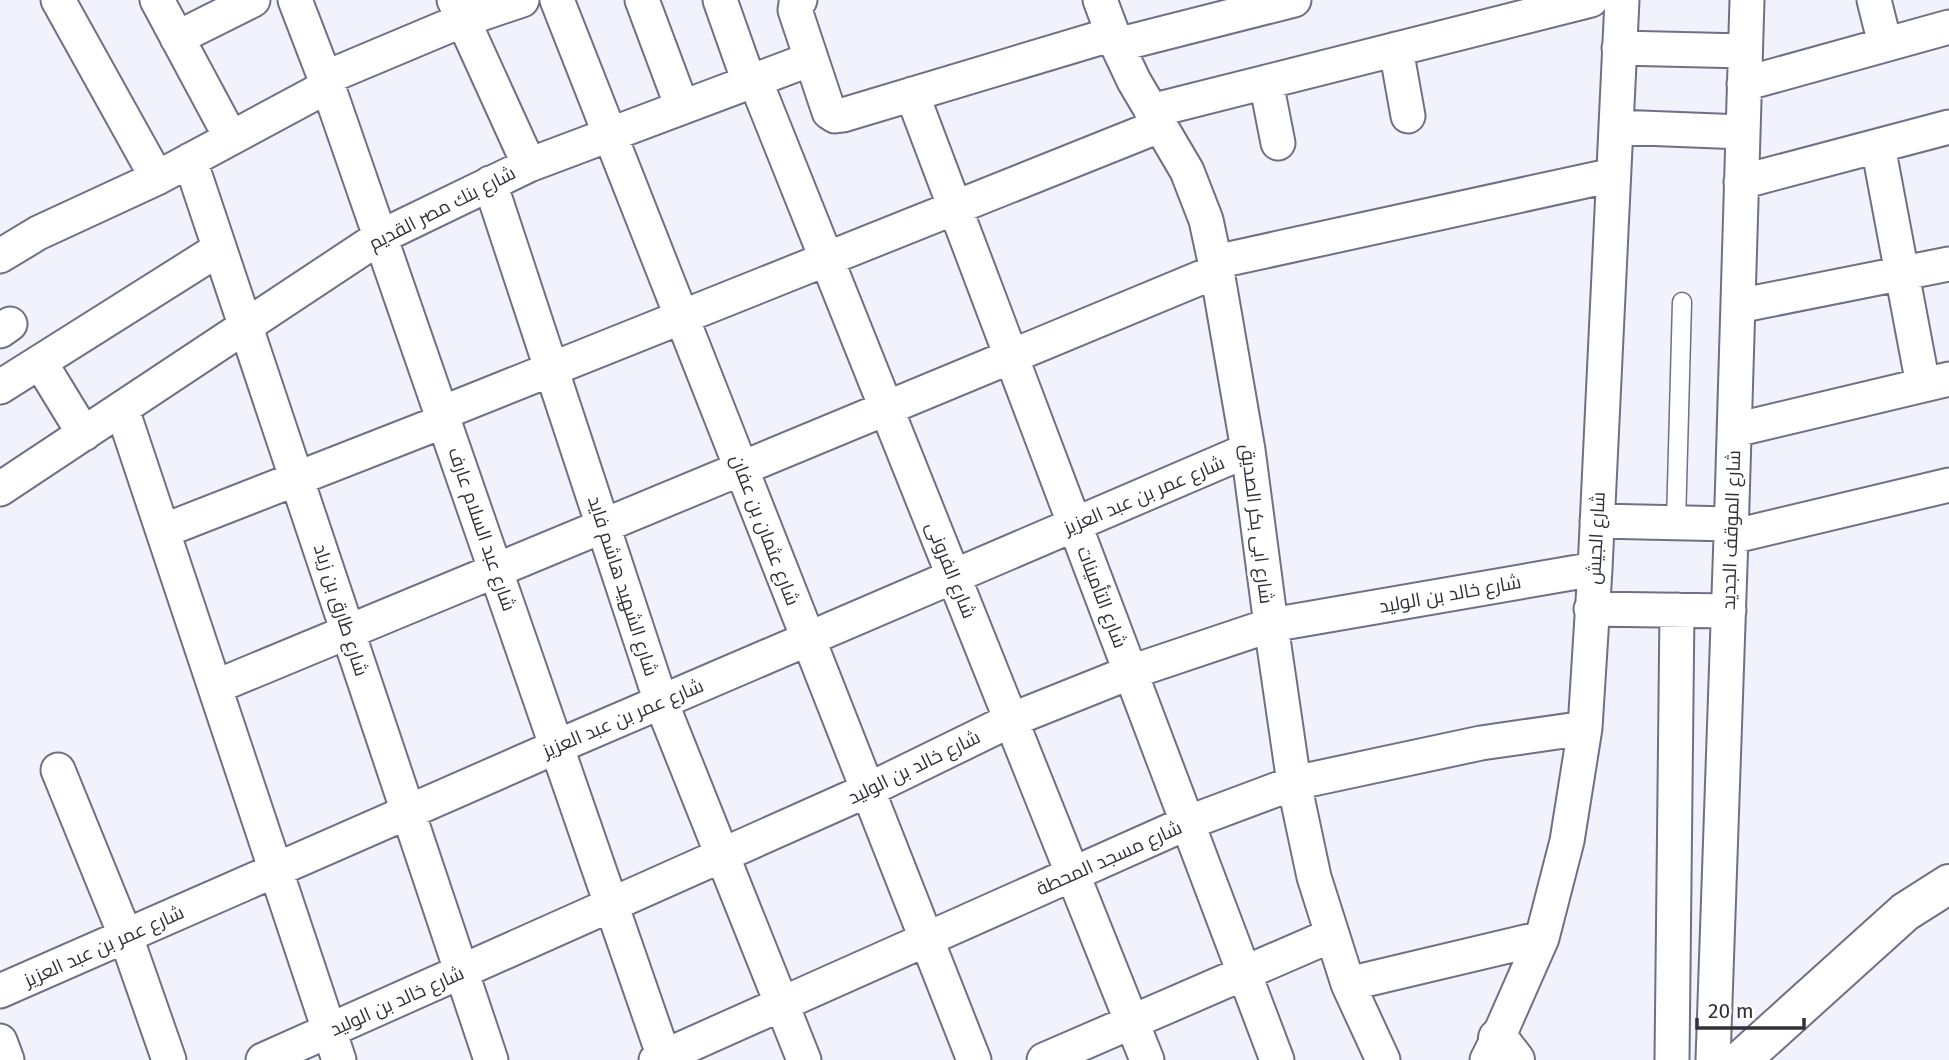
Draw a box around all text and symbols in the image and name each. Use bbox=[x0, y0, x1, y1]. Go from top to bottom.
street label: شارع بنك مصر القديم bbox=[365, 161, 520, 257]
street label: شارع ابى بكر الصديق bbox=[1234, 443, 1278, 606]
street label: شارع عبد السلام عارف bbox=[441, 444, 521, 615]
street label: شارع الموقف الجديد bbox=[1717, 450, 1747, 610]
street label: شارع عثمان بن عفان bbox=[724, 451, 804, 609]
street label: شارع عمر بن عبد العزيز bbox=[1059, 451, 1229, 542]
street label: شارع الجيش bbox=[1582, 491, 1612, 585]
street label: شارع الشهيد هاشم فايد bbox=[581, 493, 663, 680]
street label: شارع الفرونى bbox=[919, 518, 981, 622]
street label: شارع طارق بن زياد bbox=[307, 541, 373, 680]
street label: شارع التأمينات bbox=[1070, 543, 1132, 652]
street label: شارع خالد بن الوليد bbox=[1377, 570, 1523, 620]
street label: شارع عمر بن عبد العزيز bbox=[538, 674, 708, 765]
street label: شارع خالد بن الوليد bbox=[844, 725, 985, 811]
street label: شارع مسجد المحطة bbox=[1033, 816, 1186, 902]
street label: شارع عمر بن عبد العزيز bbox=[20, 900, 188, 994]
street label: شارع خالد بن الوليد bbox=[326, 961, 468, 1043]
scale bar bbox=[1697, 986, 1804, 1030]
text: 20 m bbox=[1708, 998, 1754, 1024]

